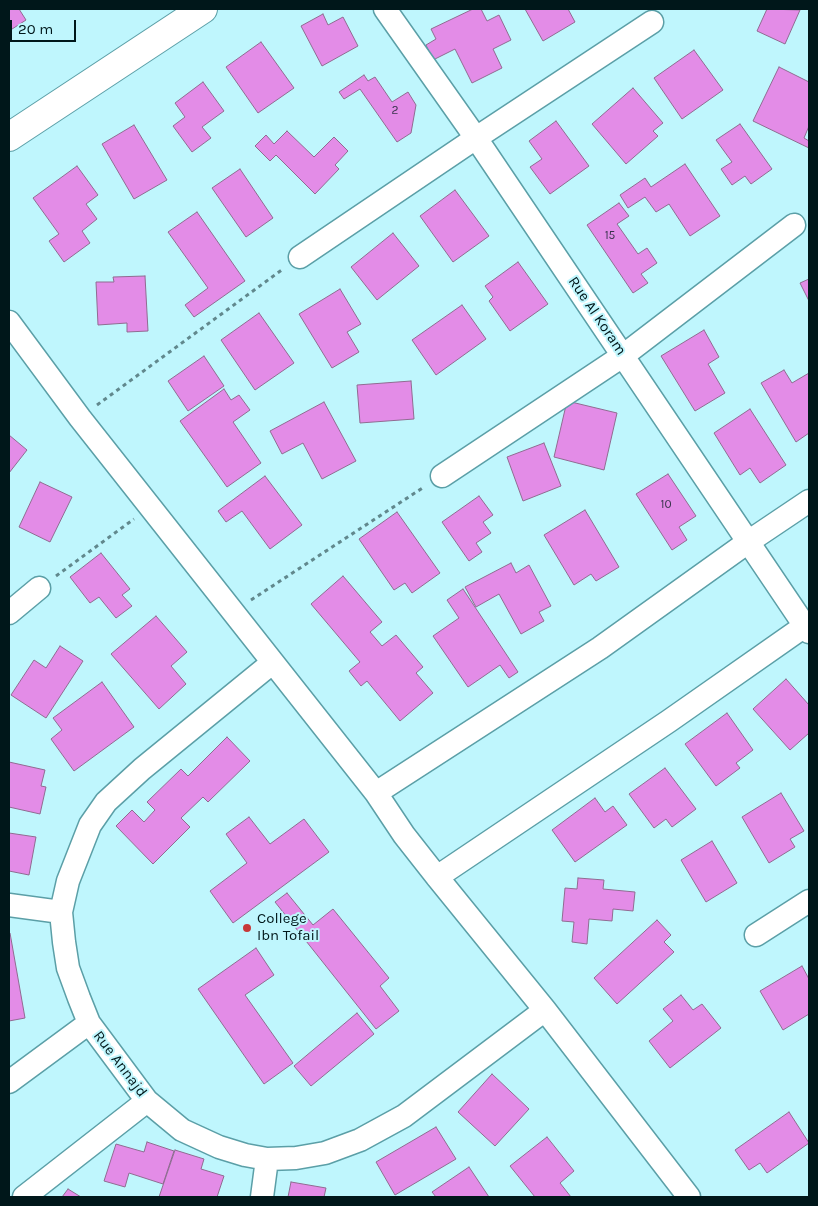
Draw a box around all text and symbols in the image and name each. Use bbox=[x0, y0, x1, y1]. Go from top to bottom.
scale bar bbox=[12, 10, 79, 42]
text: 20 m bbox=[18, 20, 53, 38]
house number: 2 bbox=[392, 104, 398, 118]
house number: 15 bbox=[605, 229, 615, 243]
street label: Rue Al Koram bbox=[564, 273, 630, 359]
house number: 10 bbox=[660, 498, 672, 512]
place label: College Ibn Tofail bbox=[257, 910, 319, 945]
marker: College Ibn Tofail bbox=[241, 922, 253, 934]
street label: Rue Annajd bbox=[89, 1027, 151, 1101]

